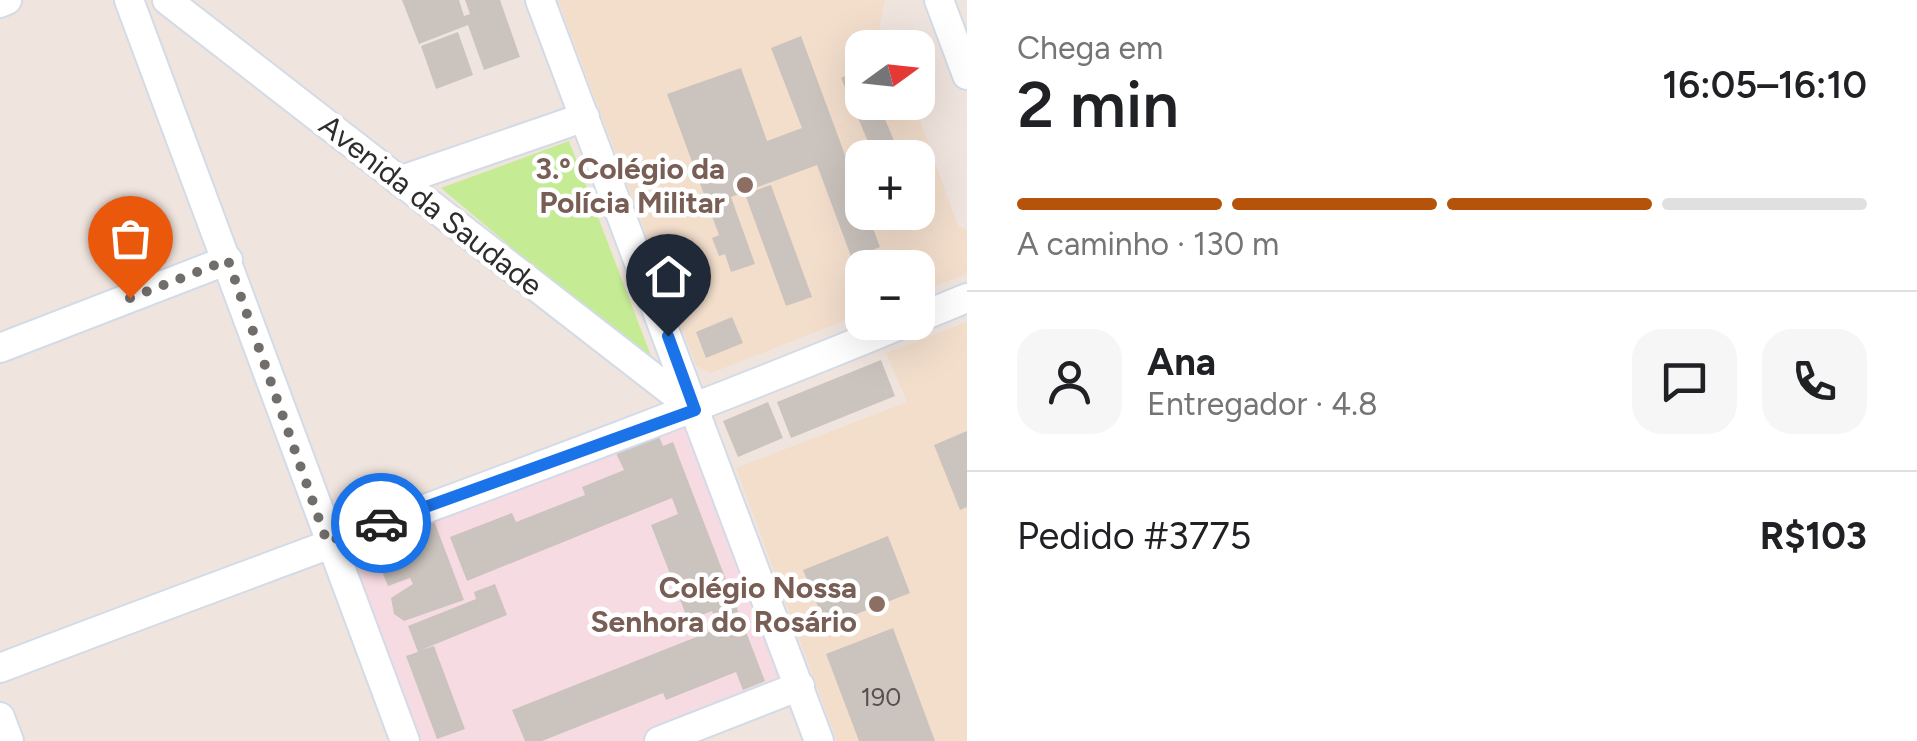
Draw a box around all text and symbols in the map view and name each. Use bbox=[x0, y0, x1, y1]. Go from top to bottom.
text: Chega em bbox=[1017, 29, 1163, 67]
north arrow bbox=[845, 30, 935, 120]
map controls bbox=[845, 30, 935, 340]
text: 16:05–16:10 bbox=[1662, 62, 1867, 108]
text: 2 min bbox=[1017, 65, 1179, 143]
street label: Avenida da Saudade bbox=[312, 106, 550, 304]
button: + bbox=[845, 140, 935, 230]
place label: 3.º Colégio da Polícia Militar bbox=[535, 150, 725, 221]
marker: 3.º Colégio da Polícia Militar bbox=[734, 174, 756, 196]
pin bbox=[88, 196, 173, 299]
icon: bag bbox=[103, 211, 158, 266]
text: A caminho · 130 m bbox=[1017, 225, 1279, 263]
pin bbox=[626, 234, 711, 337]
icon: home bbox=[641, 249, 696, 304]
button: − bbox=[845, 250, 935, 340]
button: person bbox=[1017, 329, 1122, 434]
button: chat bbox=[1632, 329, 1737, 434]
button: phone bbox=[1762, 329, 1867, 434]
text: Ana bbox=[1147, 339, 1216, 385]
text: Entregador · 4.8 bbox=[1147, 385, 1378, 423]
courier bbox=[331, 473, 431, 573]
icon: car bbox=[354, 496, 409, 551]
text: Pedido #3775 bbox=[1017, 513, 1251, 559]
text: R$103 bbox=[1760, 513, 1867, 559]
place label: Colégio Nossa Senhora do Rosário bbox=[590, 569, 857, 640]
marker: Colégio Nossa Senhora do Rosário bbox=[866, 593, 888, 615]
house number: 190 bbox=[861, 682, 901, 712]

